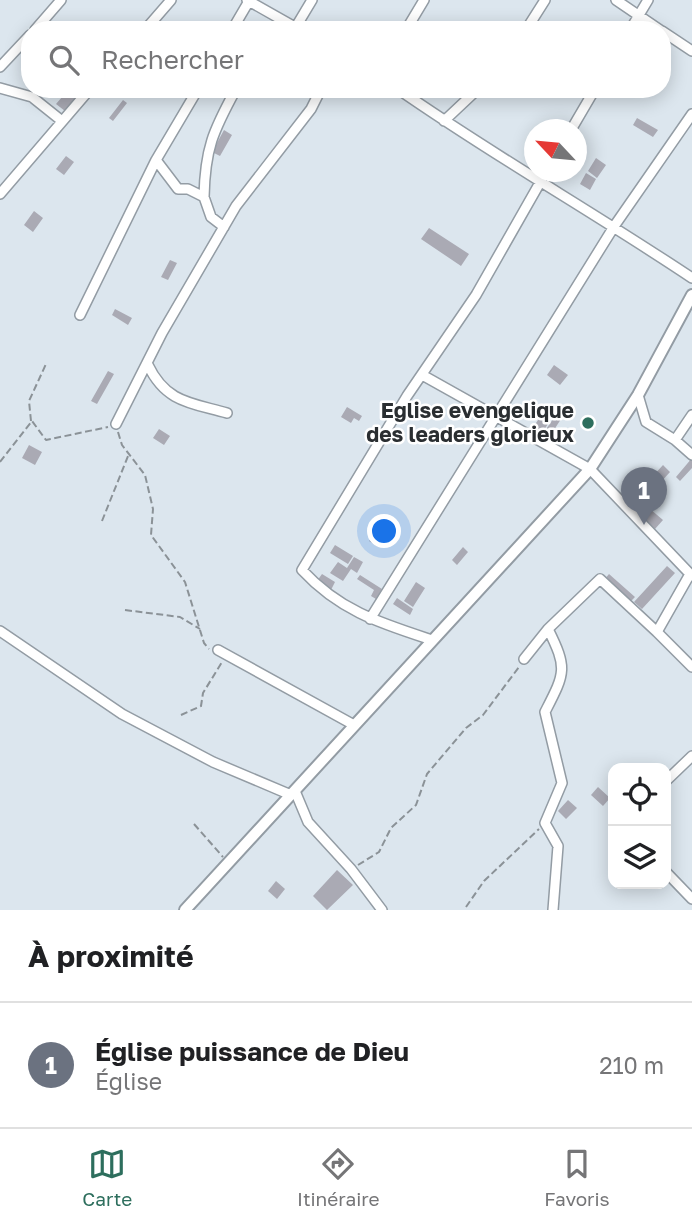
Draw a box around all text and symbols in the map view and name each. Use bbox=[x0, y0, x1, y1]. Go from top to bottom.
search box bbox=[21, 21, 671, 98]
icon: search bbox=[45, 41, 83, 79]
text: Rechercher bbox=[101, 44, 244, 75]
north arrow bbox=[524, 119, 587, 182]
place label: Eglise evengelique des leaders glorieux bbox=[366, 397, 574, 447]
marker: Eglise evengelique des leaders glorieux bbox=[580, 415, 596, 431]
pin: 1 bbox=[621, 467, 667, 525]
your location bbox=[367, 514, 401, 548]
map controls bbox=[608, 763, 671, 889]
button: locate bbox=[608, 763, 671, 826]
button: layers bbox=[608, 826, 671, 889]
text: À proximité bbox=[28, 938, 194, 974]
text: Église puissance de Dieu bbox=[95, 1036, 409, 1067]
text: 1 bbox=[45, 1051, 57, 1079]
text: 210 m bbox=[599, 1051, 664, 1079]
text: Église bbox=[95, 1067, 162, 1095]
tab: Carte bbox=[82, 1145, 132, 1210]
tab: Itinéraire bbox=[297, 1145, 380, 1210]
tab: Favoris bbox=[544, 1145, 610, 1210]

